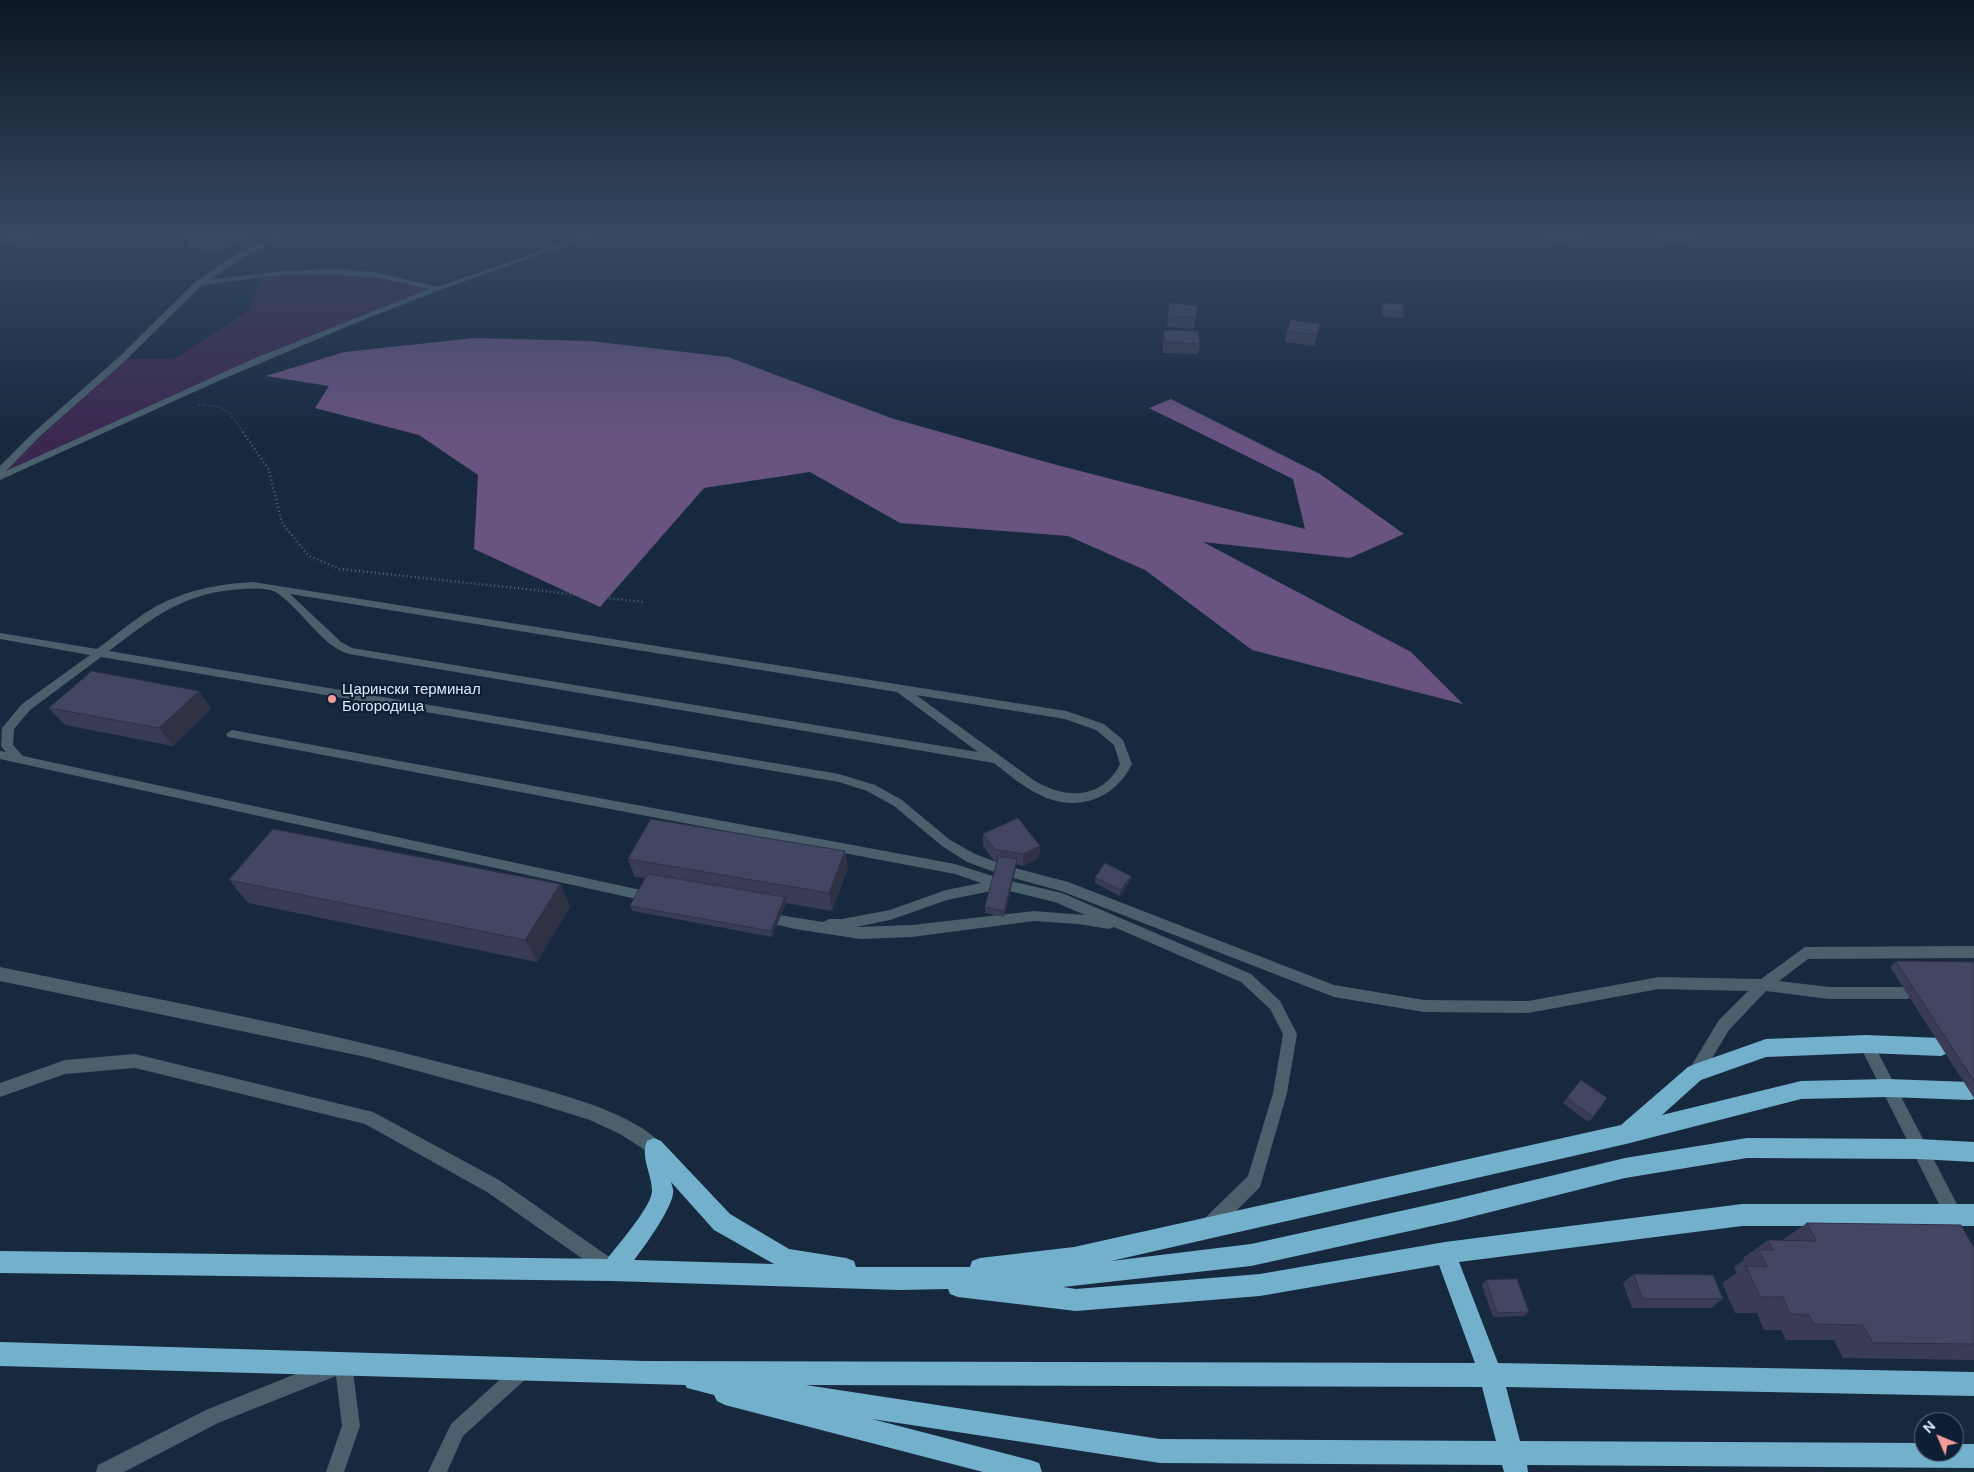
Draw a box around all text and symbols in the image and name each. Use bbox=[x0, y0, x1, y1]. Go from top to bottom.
place label: Царински терминал Богородица bbox=[342, 681, 481, 716]
marker: Царински терминал Богородица bbox=[326, 693, 338, 705]
north arrow bbox=[1914, 1412, 1964, 1462]
text: N bbox=[1919, 1417, 1939, 1437]

